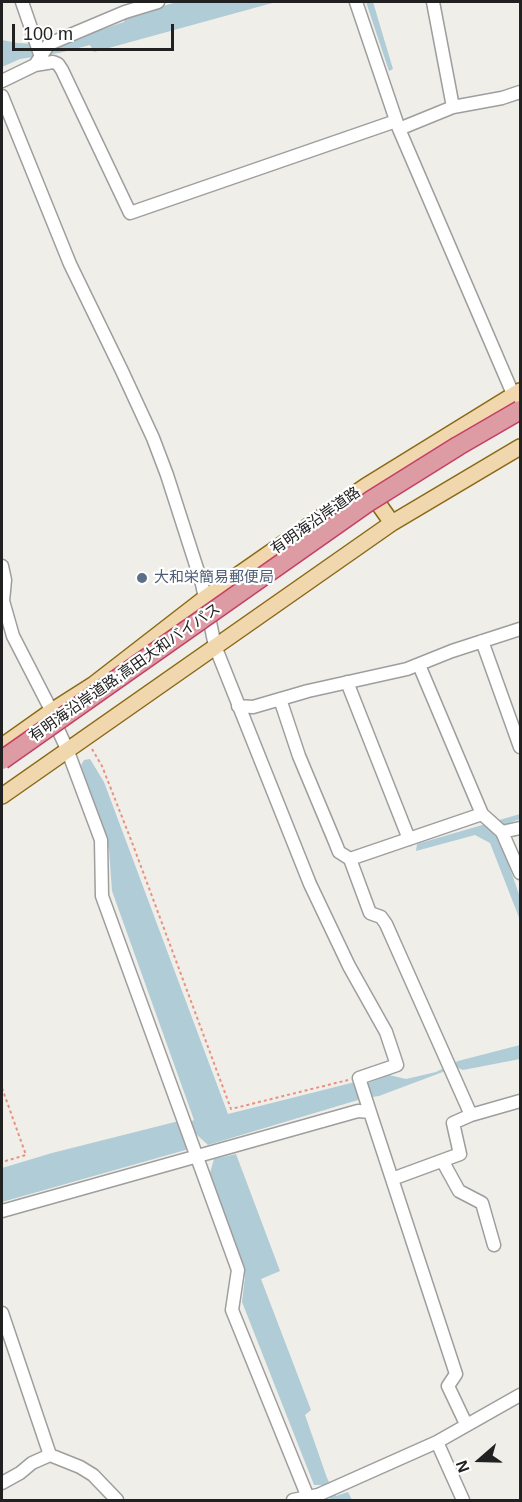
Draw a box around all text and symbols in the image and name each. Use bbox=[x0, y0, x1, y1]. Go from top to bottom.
scale bar bbox=[15, 12, 177, 50]
text: 100 m bbox=[23, 24, 73, 44]
street label: 有明海沿岸道路 bbox=[268, 484, 364, 558]
place label: 大和栄簡易郵便局 bbox=[154, 569, 274, 587]
marker: 大和栄簡易郵便局 bbox=[135, 571, 149, 585]
street label: 有明海沿岸道路;高田大和バイパス bbox=[26, 600, 224, 746]
north arrow bbox=[450, 1430, 510, 1490]
text: N bbox=[453, 1458, 473, 1475]

